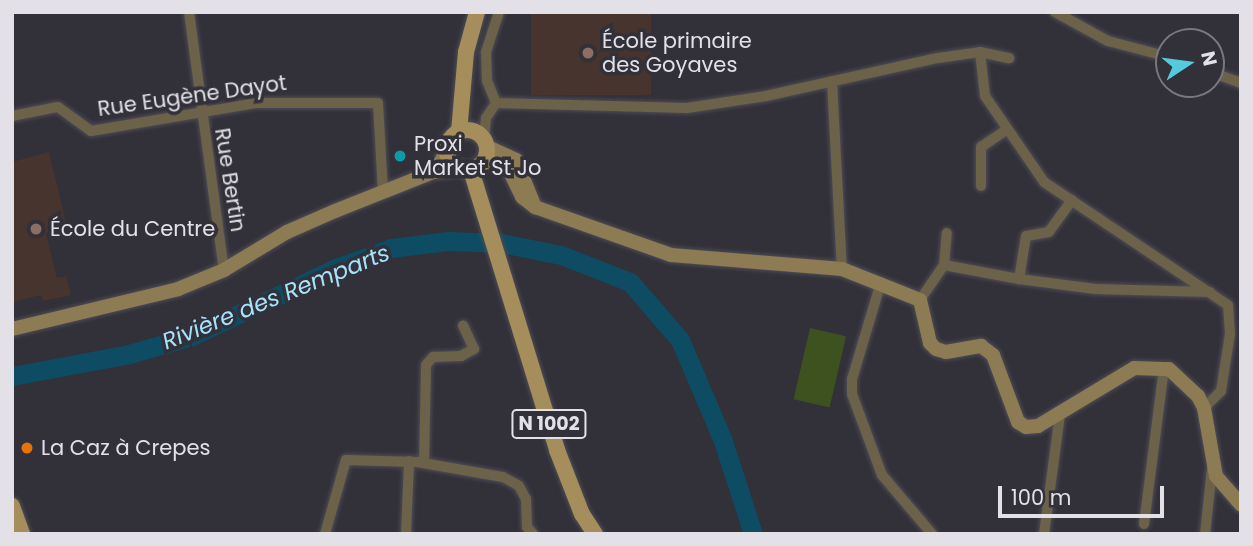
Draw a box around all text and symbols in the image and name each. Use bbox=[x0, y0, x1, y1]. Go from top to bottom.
place label: École primaire des Goyaves bbox=[602, 28, 752, 78]
north arrow bbox=[1155, 28, 1225, 98]
marker: École primaire des Goyaves bbox=[580, 45, 596, 61]
text: N bbox=[1194, 49, 1224, 69]
street label: Rue Eugène Dayot bbox=[96, 70, 288, 122]
street label: Rue Bertin bbox=[209, 126, 251, 234]
place label: Proxi Market St Jo bbox=[414, 131, 541, 181]
marker: Proxi Market St Jo bbox=[392, 148, 408, 164]
place label: École du Centre bbox=[50, 216, 215, 242]
marker: École du Centre bbox=[28, 221, 44, 237]
water label: Rivière des Remparts bbox=[158, 239, 394, 355]
road number: N 1002 bbox=[510, 408, 588, 440]
place label: La Caz à Crepes bbox=[41, 435, 210, 461]
marker: La Caz à Crepes bbox=[19, 440, 35, 456]
scale bar bbox=[1001, 472, 1167, 516]
text: 100 m bbox=[1011, 483, 1071, 512]

